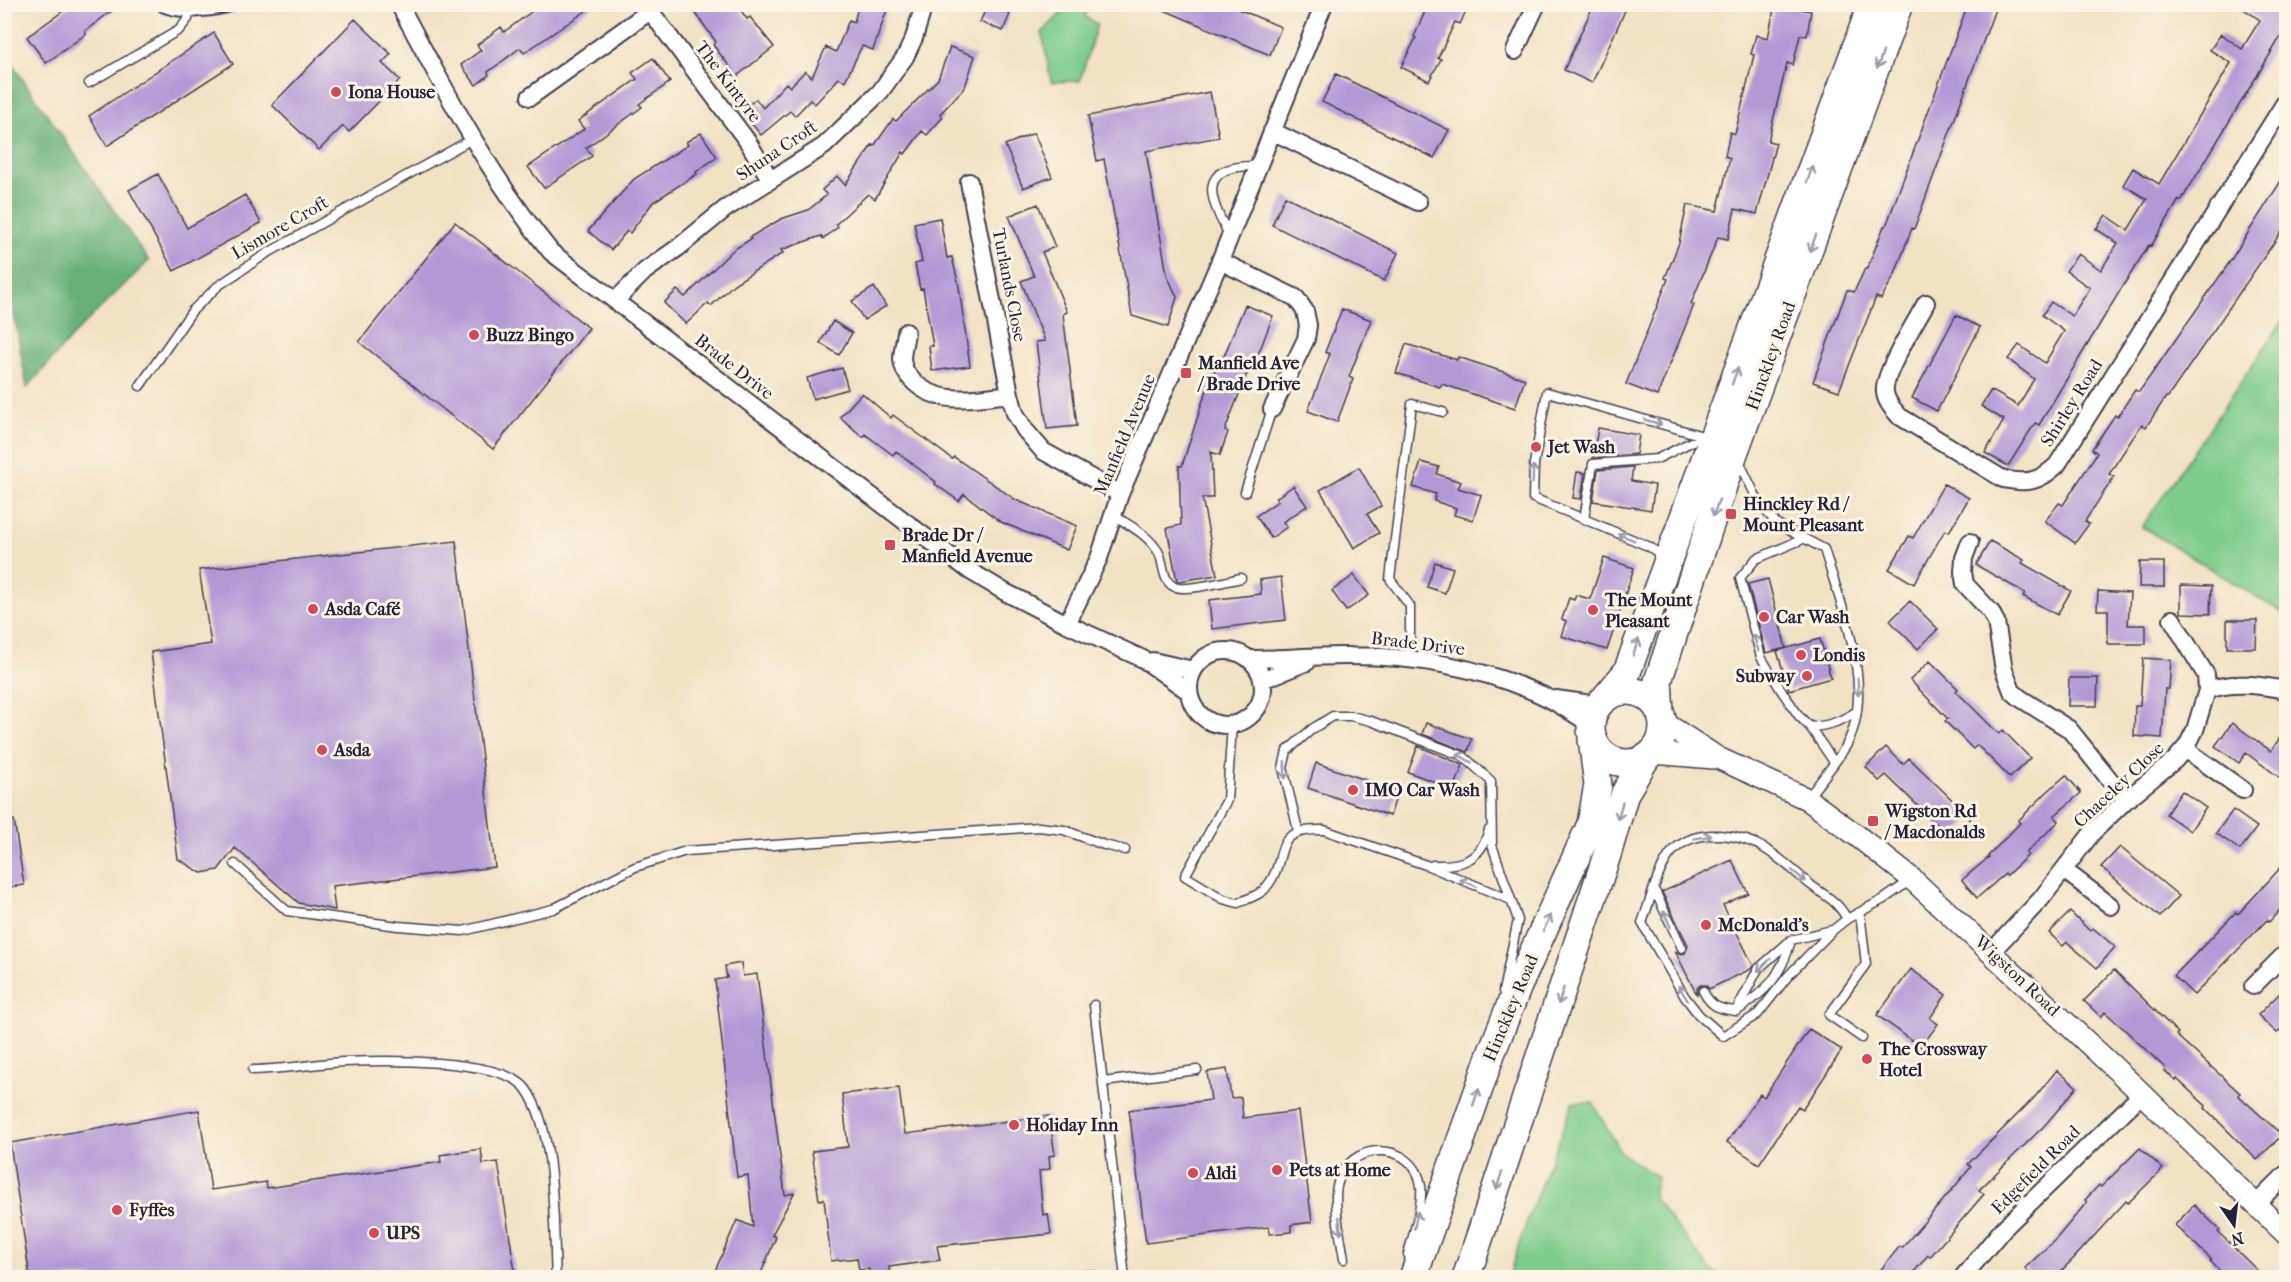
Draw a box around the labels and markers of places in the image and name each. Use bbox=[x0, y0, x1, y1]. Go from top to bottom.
place label: Iona House bbox=[348, 82, 435, 103]
marker: Iona House bbox=[329, 85, 343, 99]
place label: Buzz Bingo bbox=[486, 325, 574, 346]
marker: Buzz Bingo bbox=[467, 328, 481, 342]
place label: Manfield Ave / Brade Drive bbox=[1197, 353, 1301, 395]
marker: Manfield Ave / Brade Drive bbox=[1179, 366, 1193, 380]
place label: Jet Wash bbox=[1546, 437, 1616, 458]
marker: Jet Wash bbox=[1529, 440, 1543, 454]
place label: Hinckley Rd / Mount Pleasant bbox=[1742, 494, 1864, 536]
marker: Hinckley Rd / Mount Pleasant bbox=[1724, 507, 1738, 521]
place label: Brade Dr / Manfield Avenue bbox=[901, 525, 1033, 567]
marker: Brade Dr / Manfield Avenue bbox=[883, 538, 897, 552]
place label: The Mount Pleasant bbox=[1604, 590, 1693, 632]
place label: Asda Café bbox=[324, 599, 400, 620]
marker: Asda Café bbox=[306, 602, 320, 616]
marker: The Mount Pleasant bbox=[1586, 603, 1600, 617]
place label: Car Wash bbox=[1776, 607, 1850, 628]
marker: Car Wash bbox=[1757, 610, 1771, 624]
place label: Londis bbox=[1813, 645, 1865, 666]
marker: Londis bbox=[1794, 648, 1808, 662]
place label: Subway bbox=[1736, 666, 1796, 687]
marker: Subway bbox=[1800, 669, 1814, 683]
place label: Asda bbox=[333, 740, 371, 761]
marker: Asda bbox=[315, 743, 329, 757]
place label: IMO Car Wash bbox=[1365, 780, 1481, 801]
marker: IMO Car Wash bbox=[1346, 783, 1360, 797]
place label: Wigston Rd / Macdonalds bbox=[1884, 801, 1985, 843]
marker: Wigston Rd / Macdonalds bbox=[1866, 814, 1880, 828]
place label: McDonald's bbox=[1717, 915, 1809, 936]
marker: McDonald's bbox=[1699, 918, 1713, 932]
place label: The Crossway Hotel bbox=[1878, 1039, 1988, 1081]
marker: The Crossway Hotel bbox=[1860, 1052, 1874, 1066]
place label: Holiday Inn bbox=[1026, 1115, 1119, 1136]
marker: Holiday Inn bbox=[1007, 1118, 1021, 1132]
place label: Pets at Home bbox=[1289, 1160, 1391, 1181]
place label: Aldi bbox=[1204, 1163, 1237, 1184]
marker: Pets at Home bbox=[1270, 1163, 1284, 1177]
marker: Aldi bbox=[1186, 1166, 1200, 1180]
place label: Fyffes bbox=[128, 1200, 175, 1221]
marker: Fyffes bbox=[110, 1203, 124, 1217]
place label: UPS bbox=[385, 1223, 420, 1244]
marker: UPS bbox=[367, 1226, 381, 1240]

